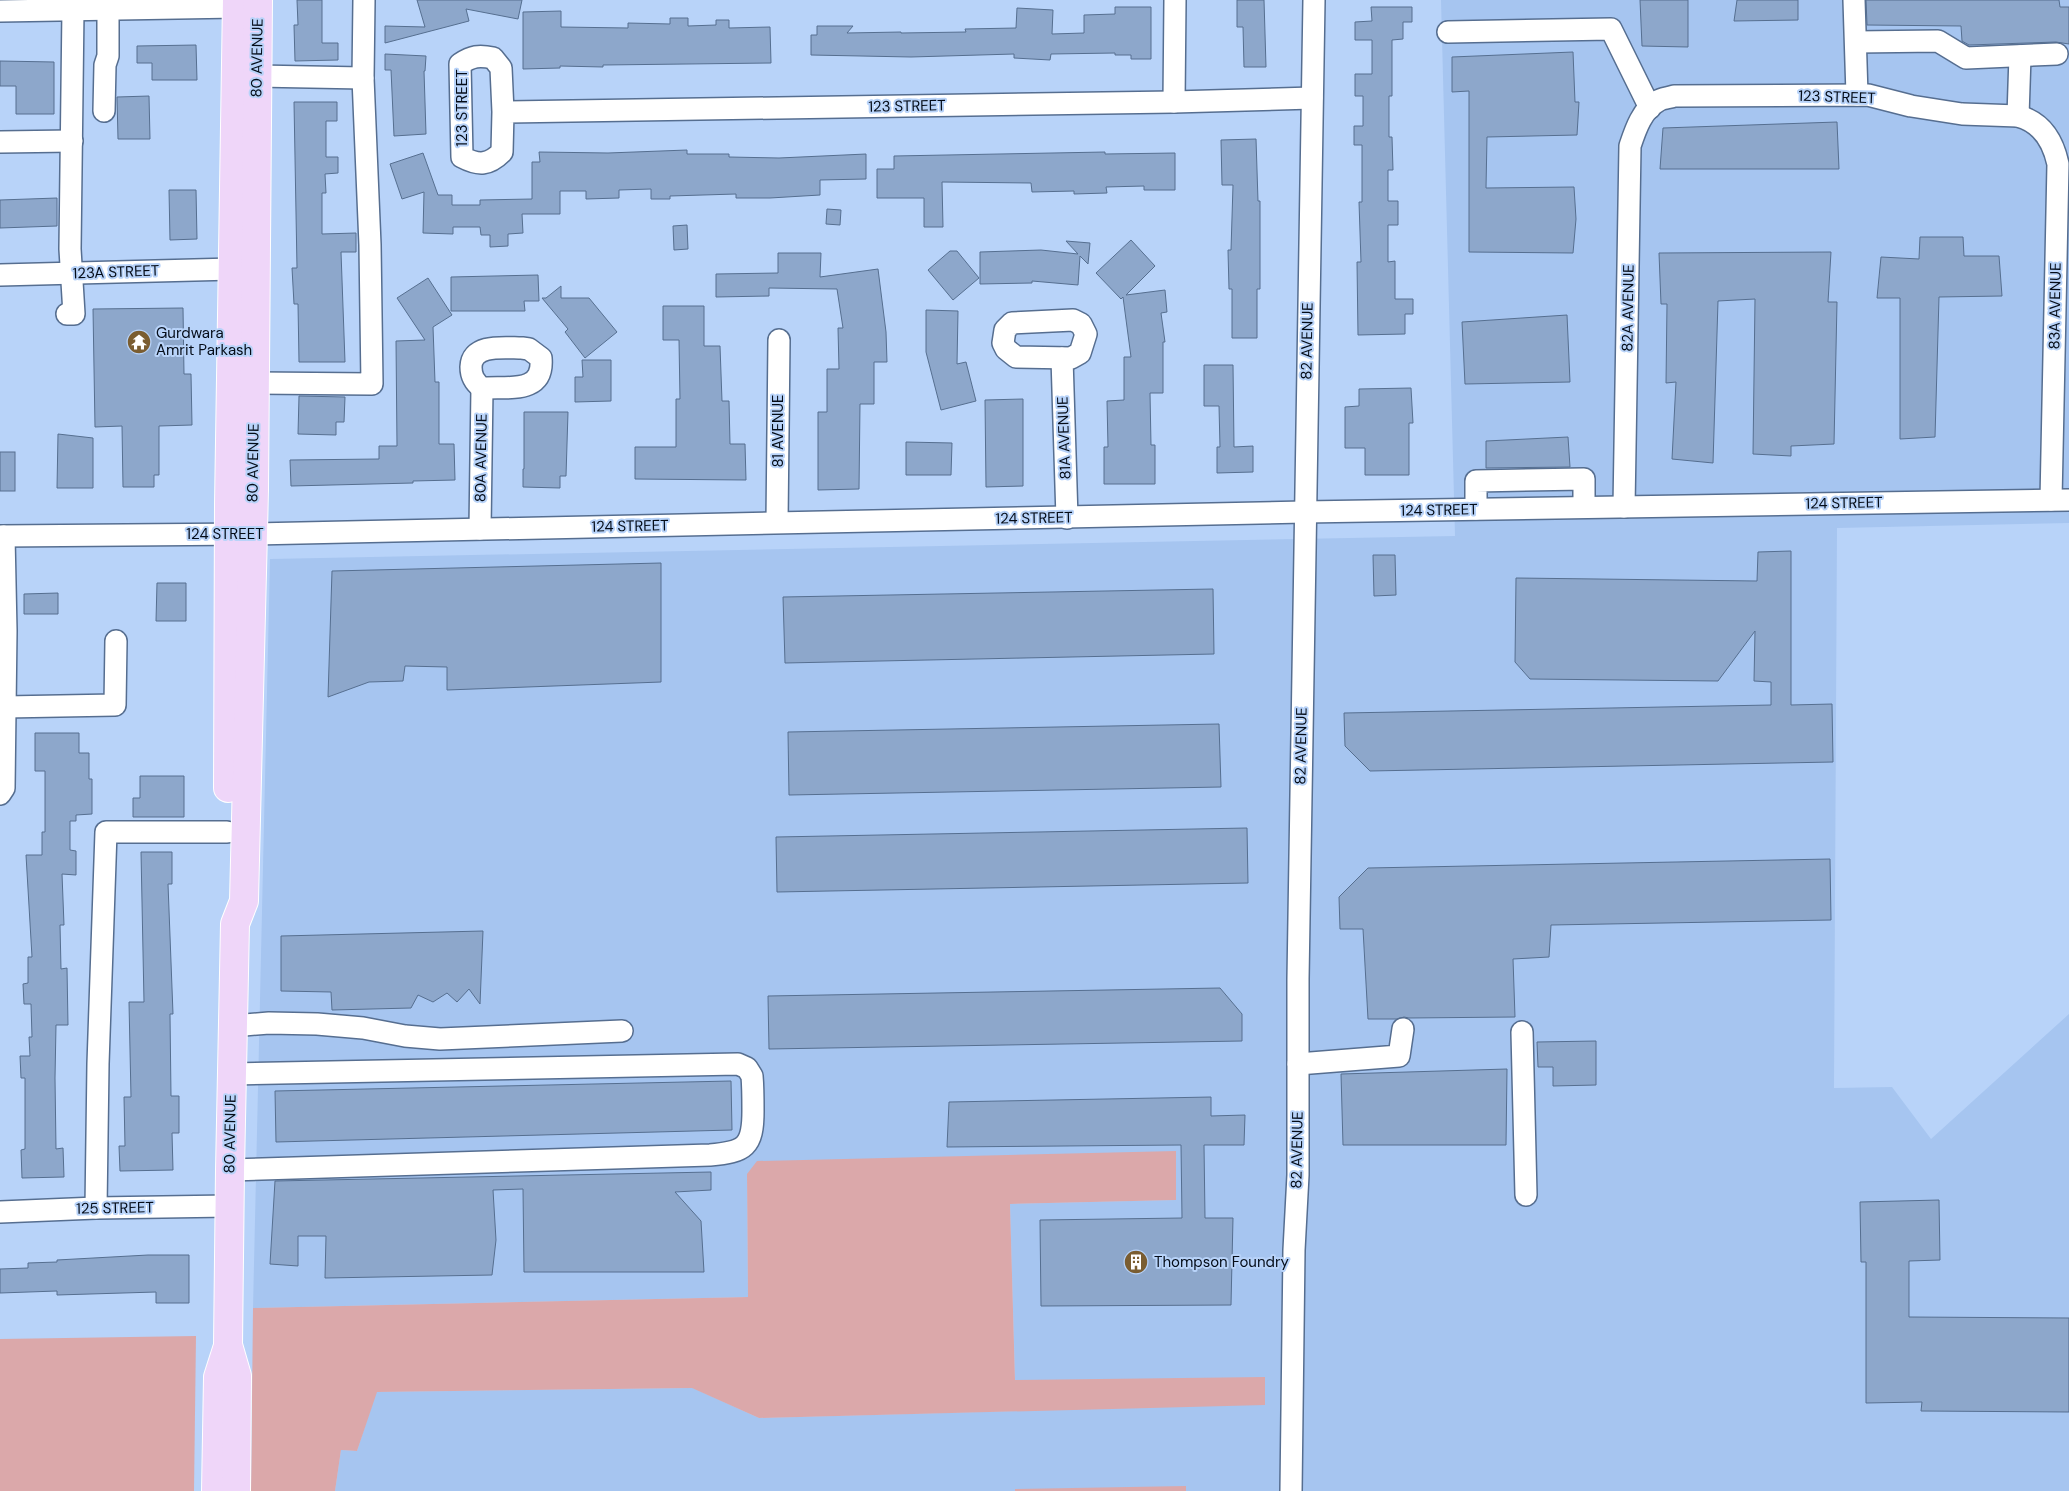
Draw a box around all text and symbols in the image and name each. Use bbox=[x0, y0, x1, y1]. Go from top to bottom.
street label: 80 AVENUE bbox=[246, 18, 268, 98]
street label: 123 STREET bbox=[452, 69, 472, 147]
street label: 123 STREET bbox=[1798, 86, 1876, 108]
street label: 123 STREET bbox=[868, 95, 946, 117]
street label: 123A STREET bbox=[72, 260, 160, 284]
street label: 83A AVENUE bbox=[2044, 262, 2066, 350]
street label: 82A AVENUE bbox=[1617, 264, 1639, 352]
street label: 82 AVENUE bbox=[1296, 302, 1318, 380]
place label: Gurdwara Amrit Parkash bbox=[156, 323, 252, 360]
temple icon: Gurdwara Amrit Parkash bbox=[126, 329, 152, 355]
street label: 81 AVENUE bbox=[768, 394, 788, 468]
street label: 81A AVENUE bbox=[1053, 396, 1075, 480]
street label: 80A AVENUE bbox=[470, 414, 492, 502]
street label: 80 AVENUE bbox=[242, 423, 264, 503]
street label: 124 STREET bbox=[1805, 492, 1883, 514]
street label: 124 STREET bbox=[1400, 499, 1478, 521]
street label: 124 STREET bbox=[995, 507, 1073, 529]
street label: 124 STREET bbox=[591, 515, 669, 537]
street label: 124 STREET bbox=[186, 524, 264, 544]
street label: 82 AVENUE bbox=[1290, 707, 1312, 785]
street label: 80 AVENUE bbox=[219, 1094, 241, 1174]
street label: 82 AVENUE bbox=[1286, 1111, 1308, 1189]
street label: 125 STREET bbox=[76, 1197, 154, 1219]
building icon: Thompson Foundry bbox=[1123, 1249, 1149, 1275]
place label: Thompson Foundry bbox=[1154, 1252, 1289, 1272]

